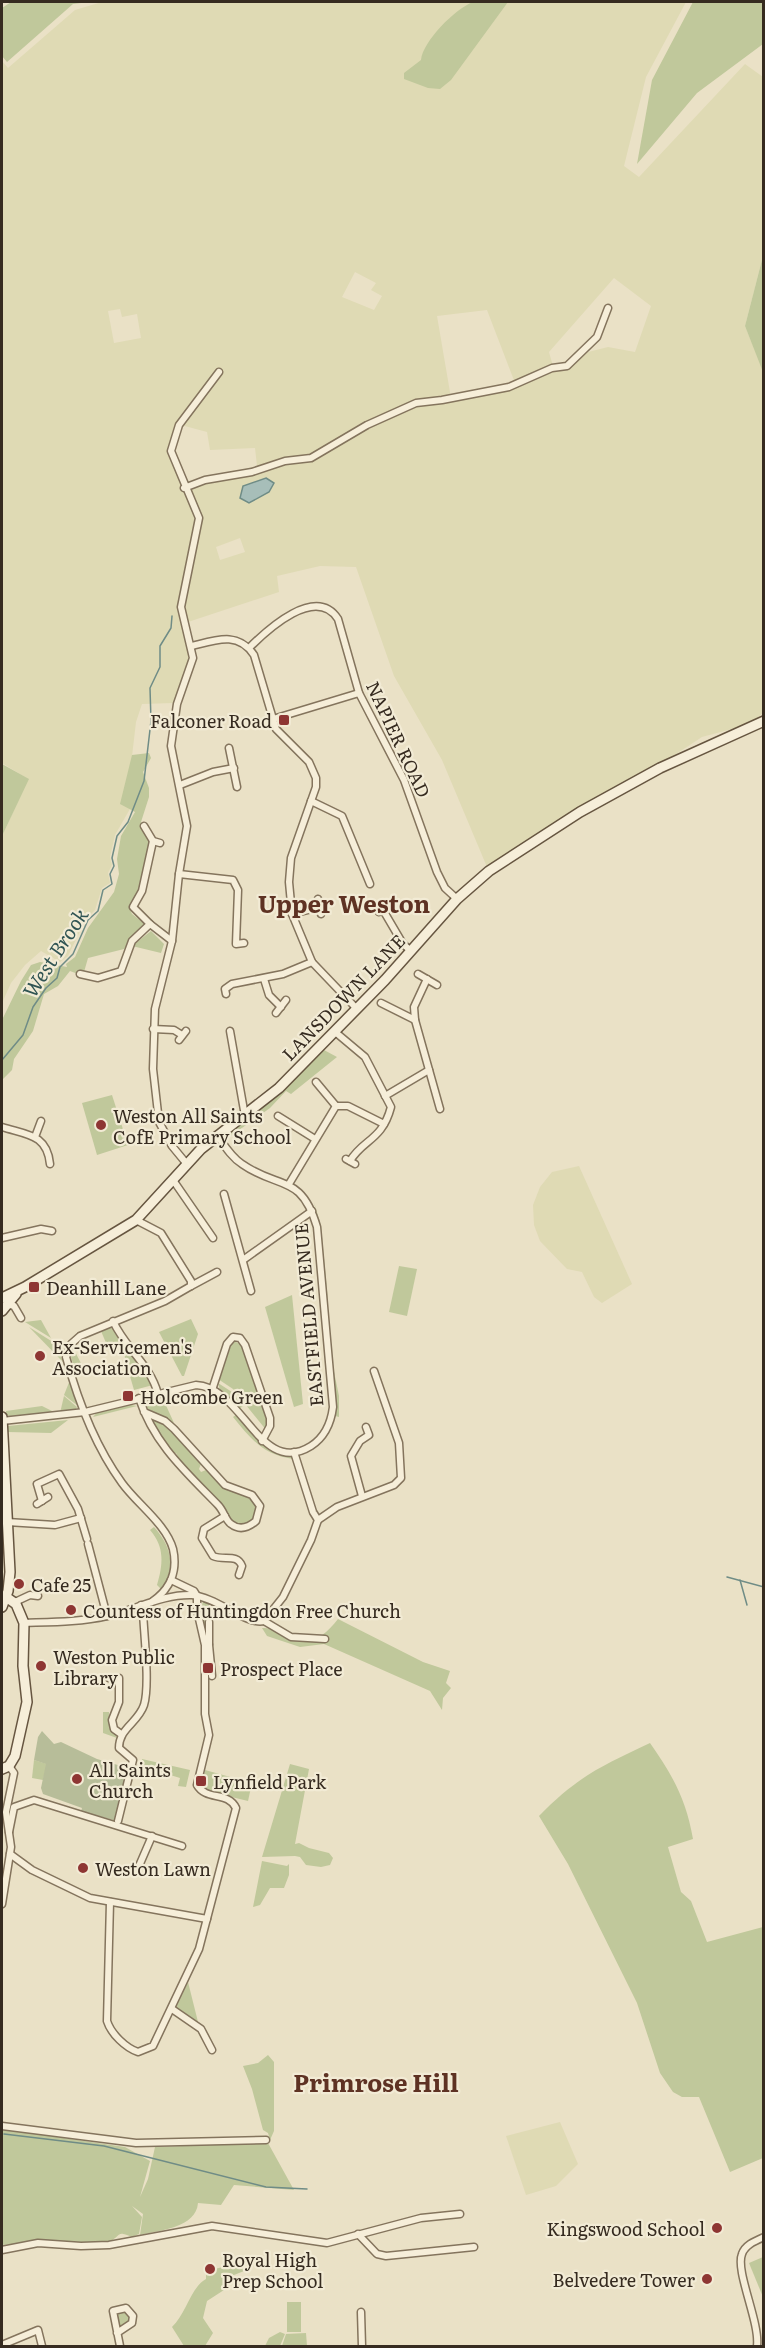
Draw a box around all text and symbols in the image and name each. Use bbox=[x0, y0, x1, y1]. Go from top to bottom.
street label: NAPIER ROAD bbox=[360, 676, 438, 802]
place label: Falconer Road bbox=[150, 707, 272, 734]
marker: Falconer Road bbox=[277, 713, 291, 727]
district label: Upper Weston bbox=[258, 885, 431, 920]
water label: West Brook bbox=[14, 901, 94, 1003]
street label: LANSDOWN LANE bbox=[275, 928, 411, 1066]
place label: Weston All Saints CofE Primary School bbox=[113, 1102, 291, 1150]
marker: Weston All Saints CofE Primary School bbox=[94, 1118, 108, 1132]
street label: EASTFIELD AVENUE bbox=[287, 1222, 329, 1408]
place label: Deanhill Lane bbox=[46, 1274, 166, 1301]
marker: Deanhill Lane bbox=[27, 1280, 41, 1294]
place label: Ex-Servicemen's Association bbox=[52, 1333, 192, 1381]
marker: Ex-Servicemen's Association bbox=[33, 1349, 47, 1363]
place label: Holcombe Green bbox=[140, 1383, 283, 1410]
marker: Holcombe Green bbox=[121, 1389, 135, 1403]
place label: Cafe 25 bbox=[31, 1571, 91, 1598]
marker: Cafe 25 bbox=[12, 1577, 26, 1591]
place label: Countess of Huntingdon Free Church bbox=[83, 1597, 401, 1624]
marker: Countess of Huntingdon Free Church bbox=[64, 1603, 78, 1617]
place label: Weston Public Library bbox=[53, 1643, 175, 1691]
place label: Prospect Place bbox=[220, 1655, 343, 1682]
marker: Weston Public Library bbox=[34, 1659, 48, 1673]
marker: Prospect Place bbox=[201, 1661, 215, 1675]
place label: All Saints Church bbox=[89, 1756, 171, 1804]
place label: Lynfield Park bbox=[213, 1768, 327, 1795]
marker: All Saints Church bbox=[70, 1772, 84, 1786]
marker: Lynfield Park bbox=[194, 1774, 208, 1788]
place label: Weston Lawn bbox=[95, 1855, 211, 1882]
marker: Weston Lawn bbox=[76, 1861, 90, 1875]
district label: Primrose Hill bbox=[293, 2064, 459, 2099]
place label: Kingswood School bbox=[546, 2215, 705, 2242]
marker: Kingswood School bbox=[710, 2221, 724, 2235]
place label: Royal High Prep School bbox=[222, 2246, 323, 2294]
marker: Royal High Prep School bbox=[203, 2262, 217, 2276]
place label: Belvedere Tower bbox=[553, 2266, 695, 2293]
marker: Belvedere Tower bbox=[700, 2272, 714, 2286]

